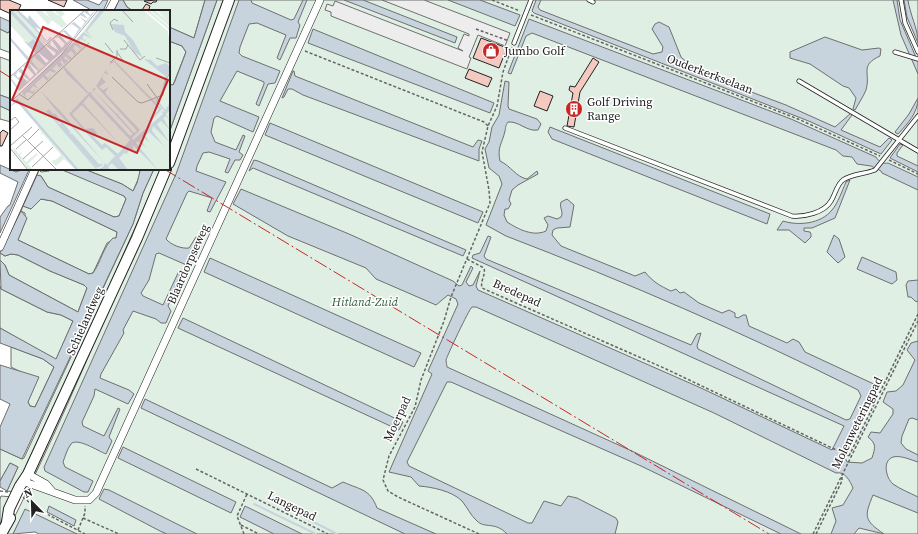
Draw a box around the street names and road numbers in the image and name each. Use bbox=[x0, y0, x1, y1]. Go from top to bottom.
street label: Ouderkerkselaan bbox=[665, 50, 755, 98]
street label: Blaardorpseweg bbox=[163, 221, 213, 307]
street label: Bredepad bbox=[490, 275, 544, 311]
street label: Schielandweg bbox=[63, 284, 107, 358]
street label: Molenweteringpad bbox=[828, 374, 886, 472]
street label: Moerpad bbox=[380, 394, 415, 444]
street label: Langepad bbox=[265, 487, 319, 525]

